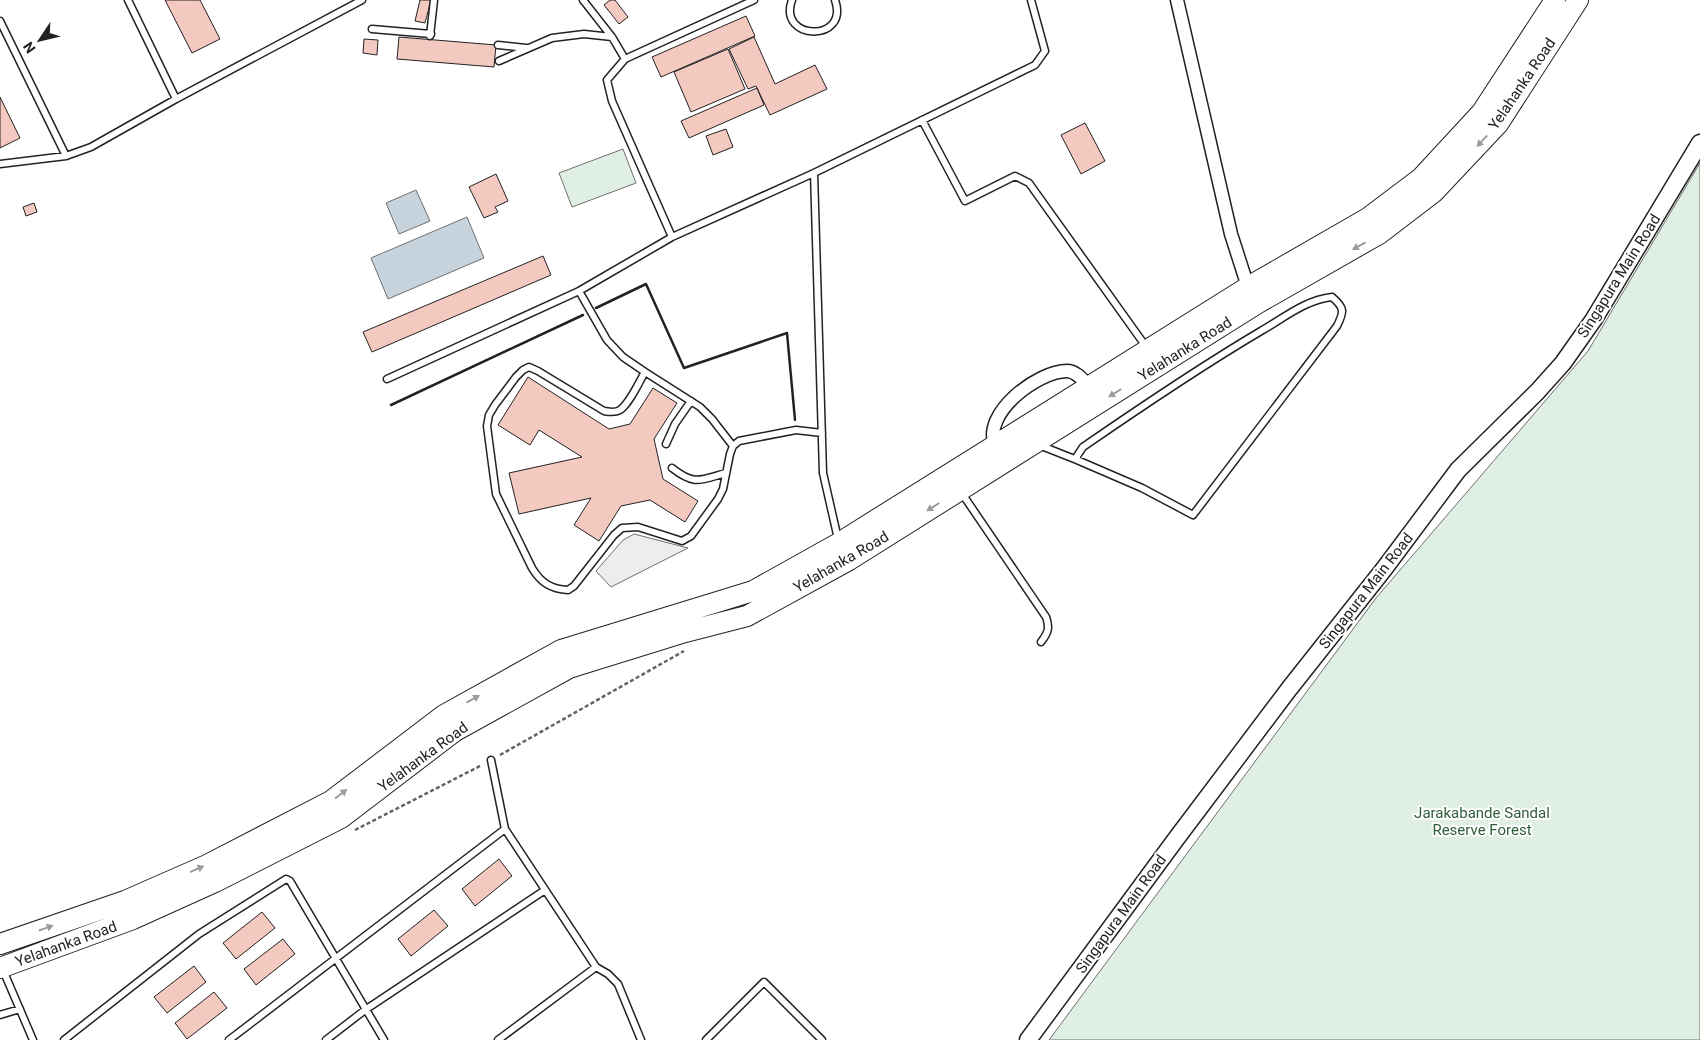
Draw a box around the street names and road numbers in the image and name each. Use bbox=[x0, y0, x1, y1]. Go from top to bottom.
street label: Yelahanka Road bbox=[1485, 35, 1559, 133]
street label: Singapura Main Road bbox=[1574, 211, 1664, 341]
street label: Yelahanka Road bbox=[1135, 313, 1235, 385]
street label: Yelahanka Road bbox=[790, 527, 892, 597]
street label: Singapura Main Road bbox=[1315, 529, 1417, 653]
street label: Yelahanka Road bbox=[374, 718, 472, 796]
street label: Singapura Main Road bbox=[1072, 851, 1170, 977]
street label: Yelahanka Road bbox=[13, 917, 119, 971]

